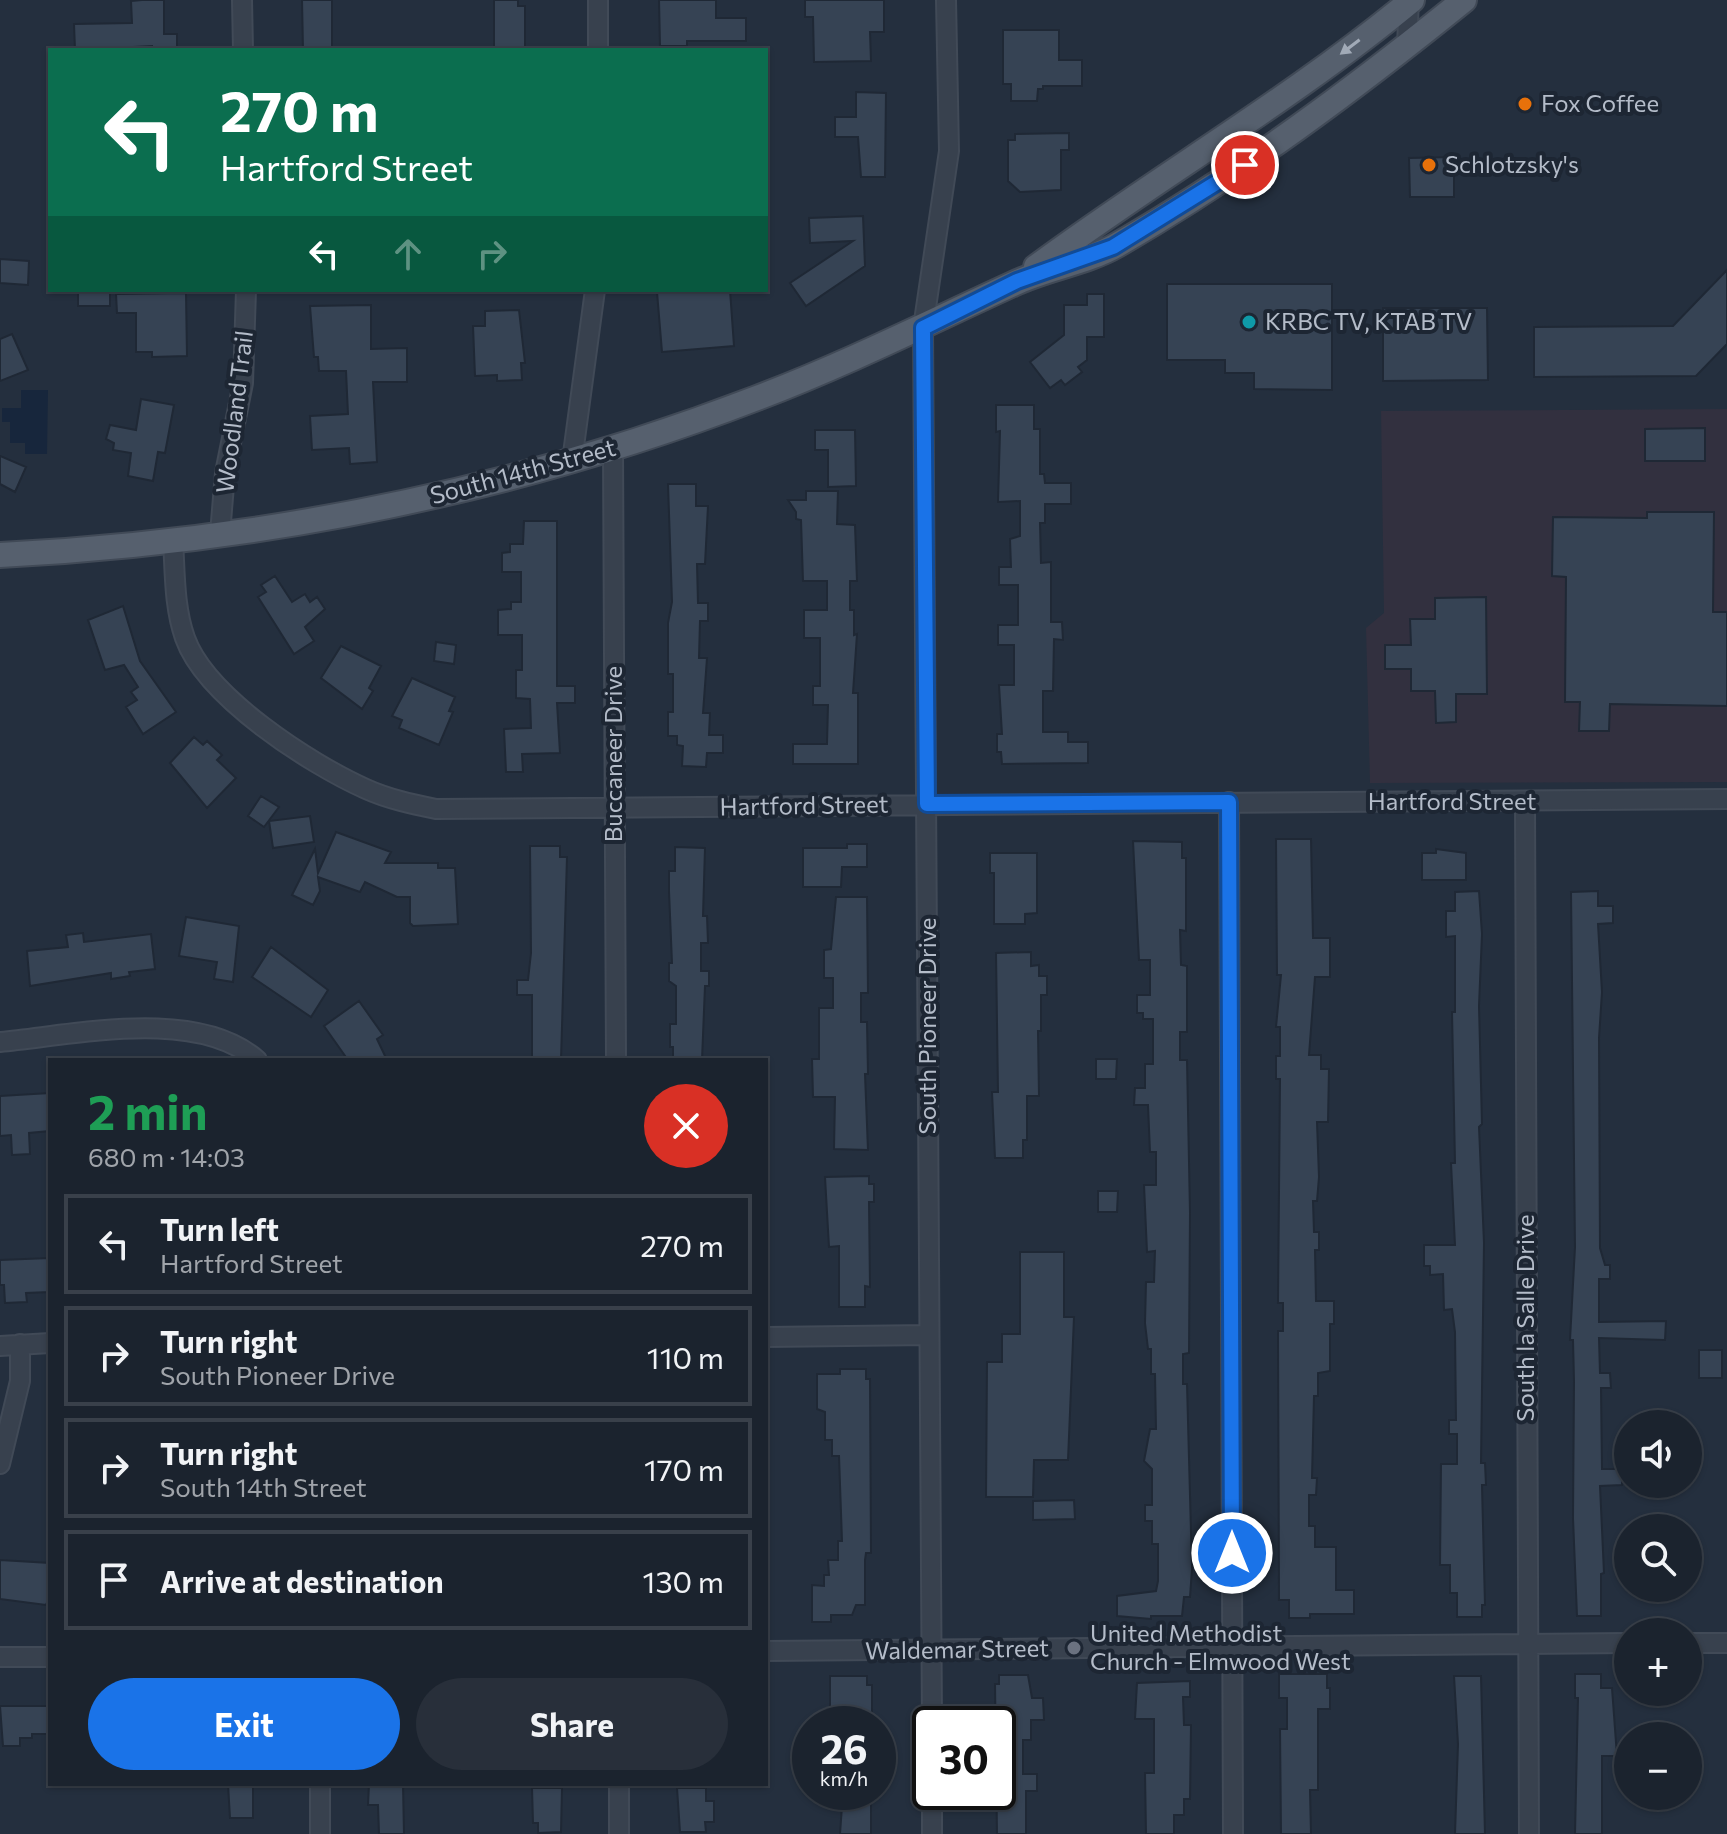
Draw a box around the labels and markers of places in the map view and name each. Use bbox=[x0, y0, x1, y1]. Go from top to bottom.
place label: Fox Coffee bbox=[1541, 88, 1659, 117]
marker: Fox Coffee bbox=[1516, 95, 1534, 113]
pin bbox=[1211, 131, 1279, 199]
place label: Schlotzsky's bbox=[1445, 149, 1579, 178]
marker: Schlotzsky's bbox=[1420, 156, 1438, 174]
place label: KRBC TV, KTAB TV bbox=[1265, 306, 1472, 335]
marker: KRBC TV, KTAB TV bbox=[1240, 313, 1258, 331]
place label: United Methodist Church - Elmwood West bbox=[1090, 1618, 1351, 1675]
marker: United Methodist Church - Elmwood West bbox=[1065, 1639, 1083, 1657]

